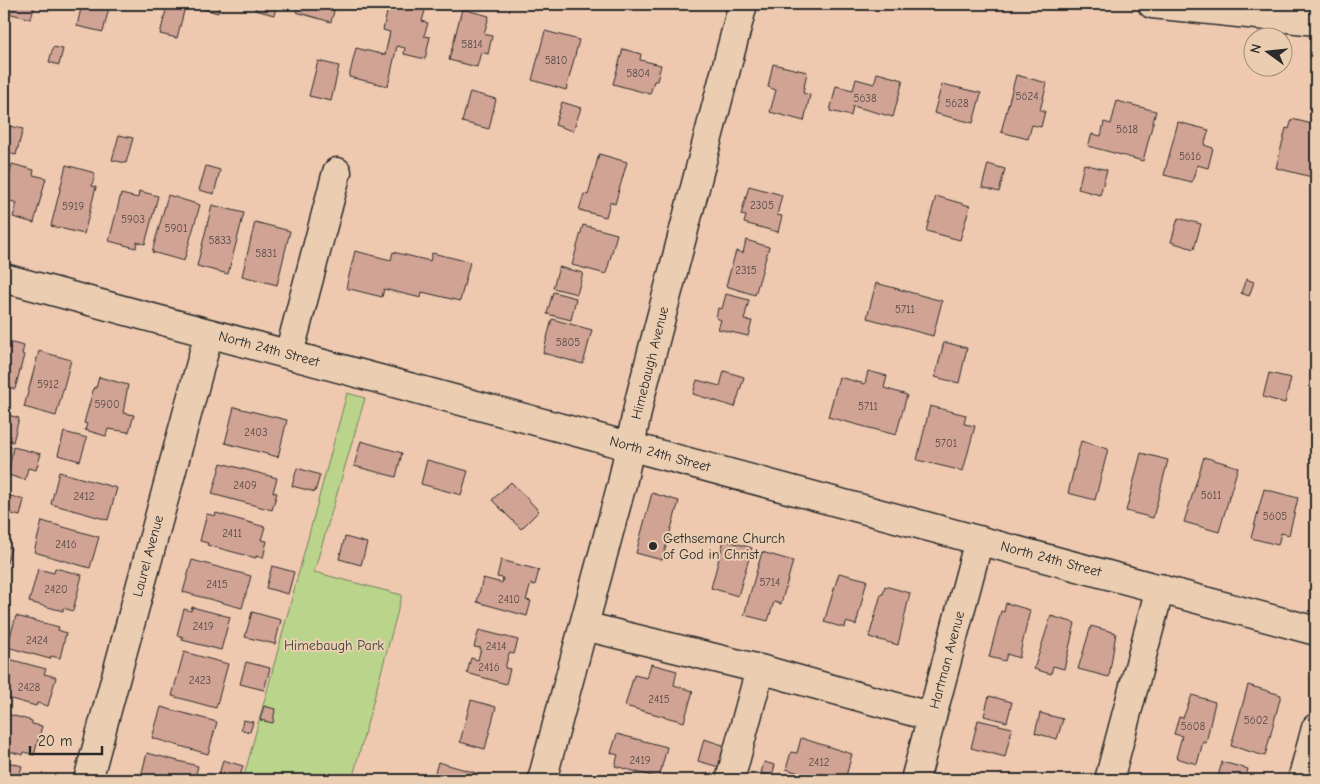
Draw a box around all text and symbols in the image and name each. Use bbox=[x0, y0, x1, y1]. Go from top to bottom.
north arrow bbox=[1242, 28, 1292, 78]
house number: 5814 bbox=[461, 38, 483, 51]
text: N bbox=[1247, 42, 1265, 55]
house number: 5810 bbox=[545, 54, 567, 67]
house number: 5804 bbox=[626, 67, 650, 80]
house number: 5624 bbox=[1016, 90, 1038, 103]
house number: 5638 bbox=[853, 92, 877, 105]
house number: 5628 bbox=[945, 97, 969, 110]
house number: 5618 bbox=[1116, 123, 1138, 136]
house number: 5616 bbox=[1179, 150, 1201, 163]
house number: 2305 bbox=[750, 199, 774, 212]
house number: 5919 bbox=[62, 200, 84, 213]
house number: 5903 bbox=[121, 213, 145, 226]
house number: 5901 bbox=[165, 222, 187, 235]
house number: 5833 bbox=[209, 234, 231, 247]
house number: 5831 bbox=[255, 247, 277, 260]
house number: 2315 bbox=[735, 264, 757, 277]
house number: 5711 bbox=[895, 303, 915, 316]
street label: Himebaugh Avenue bbox=[628, 305, 672, 421]
street label: North 24th Street bbox=[217, 327, 322, 371]
house number: 5805 bbox=[556, 336, 580, 349]
house number: 5912 bbox=[37, 378, 59, 391]
house number: 5900 bbox=[94, 398, 120, 411]
house number: 5711 bbox=[858, 400, 878, 413]
house number: 2403 bbox=[244, 426, 268, 439]
street label: North 24th Street bbox=[608, 432, 713, 476]
house number: 5701 bbox=[935, 437, 957, 450]
house number: 2409 bbox=[233, 479, 257, 492]
house number: 5611 bbox=[1201, 489, 1221, 502]
house number: 2412 bbox=[73, 490, 95, 503]
house number: 5605 bbox=[1263, 510, 1287, 523]
street label: Laurel Avenue bbox=[129, 513, 167, 599]
house number: 2411 bbox=[222, 527, 242, 540]
place label: Gethsemane Church of God in Christ bbox=[663, 530, 785, 563]
street label: North 24th Street bbox=[999, 537, 1104, 581]
house number: 2416 bbox=[55, 538, 77, 551]
marker: Gethsemane Church of God in Christ bbox=[647, 540, 659, 552]
house number: 5714 bbox=[760, 576, 780, 589]
house number: 2415 bbox=[206, 578, 228, 591]
house number: 2420 bbox=[44, 583, 68, 596]
house number: 2410 bbox=[498, 593, 520, 606]
street label: Hartman Avenue bbox=[926, 609, 968, 711]
house number: 2419 bbox=[192, 620, 214, 633]
house number: 2424 bbox=[26, 634, 48, 647]
park label: Himebaugh Park bbox=[284, 637, 384, 654]
house number: 2414 bbox=[486, 640, 506, 653]
house number: 2416 bbox=[478, 661, 500, 674]
house number: 2423 bbox=[189, 674, 211, 687]
house number: 2428 bbox=[18, 681, 41, 694]
house number: 2415 bbox=[648, 693, 670, 706]
house number: 5602 bbox=[1244, 714, 1268, 727]
house number: 5608 bbox=[1181, 720, 1205, 733]
scale bar bbox=[30, 724, 102, 756]
text: 20 m bbox=[38, 732, 72, 750]
house number: 2419 bbox=[629, 754, 651, 767]
house number: 2412 bbox=[808, 756, 830, 769]

